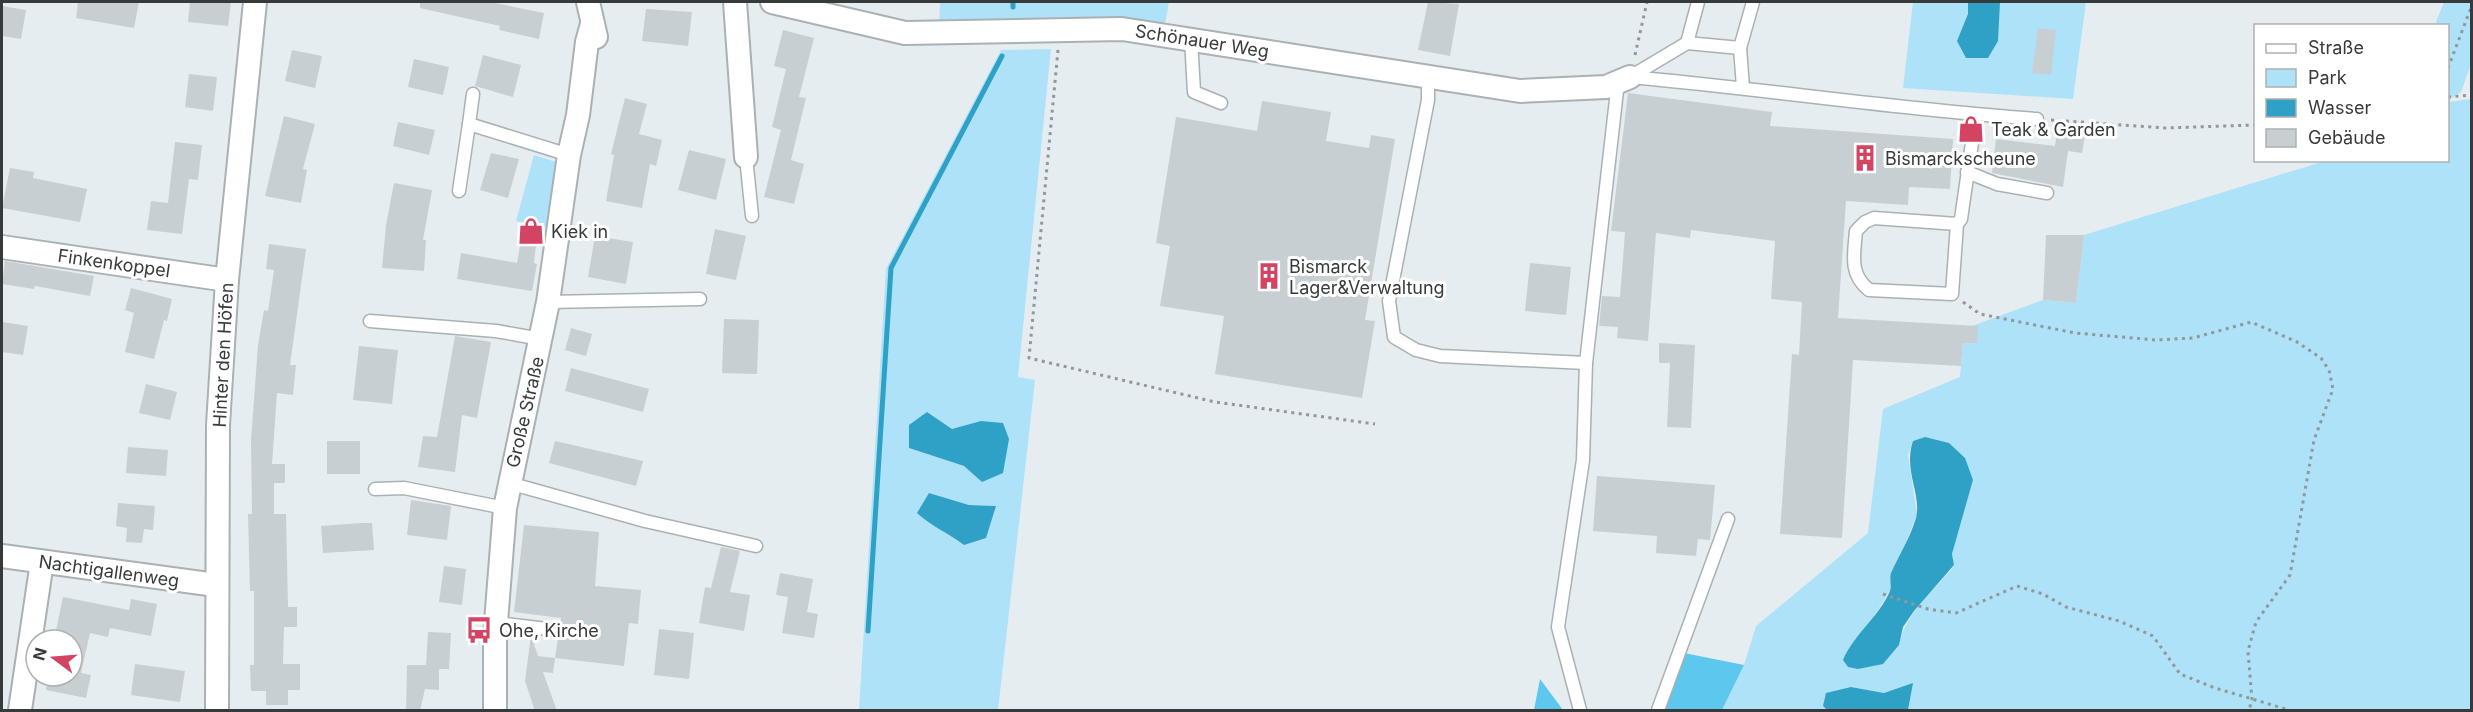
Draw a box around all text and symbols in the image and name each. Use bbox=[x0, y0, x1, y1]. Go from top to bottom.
street label: Schönauer Weg bbox=[1134, 20, 1270, 62]
legend bbox=[2254, 24, 2449, 162]
text: Straße bbox=[2308, 37, 2364, 58]
text: Park bbox=[2308, 67, 2347, 88]
text: Wasser bbox=[2308, 97, 2371, 118]
shop icon: Teak & Garden bbox=[1956, 114, 1986, 144]
place label: Teak & Garden bbox=[1991, 119, 2116, 140]
text: Gebäude bbox=[2308, 127, 2385, 148]
building icon: Bismarckscheune bbox=[1850, 143, 1880, 173]
place label: Bismarckscheune bbox=[1885, 148, 2036, 169]
shop icon: Kiek in bbox=[516, 216, 546, 246]
place label: Kiek in bbox=[551, 221, 608, 242]
street label: Finkenkoppel bbox=[56, 245, 172, 281]
place label: Bismarck Lager&Verwaltung bbox=[1289, 256, 1445, 298]
building icon: Bismarck Lager&Verwaltung bbox=[1254, 261, 1284, 291]
street label: Hinter den Höfen bbox=[209, 282, 237, 428]
street label: Große Straße bbox=[502, 354, 548, 470]
street label: Nachtigallenweg bbox=[37, 551, 181, 591]
bus stop icon: Ohe, Kirche bbox=[464, 615, 494, 645]
place label: Ohe, Kirche bbox=[499, 620, 599, 641]
north arrow bbox=[24, 628, 84, 688]
text: N bbox=[28, 645, 51, 662]

